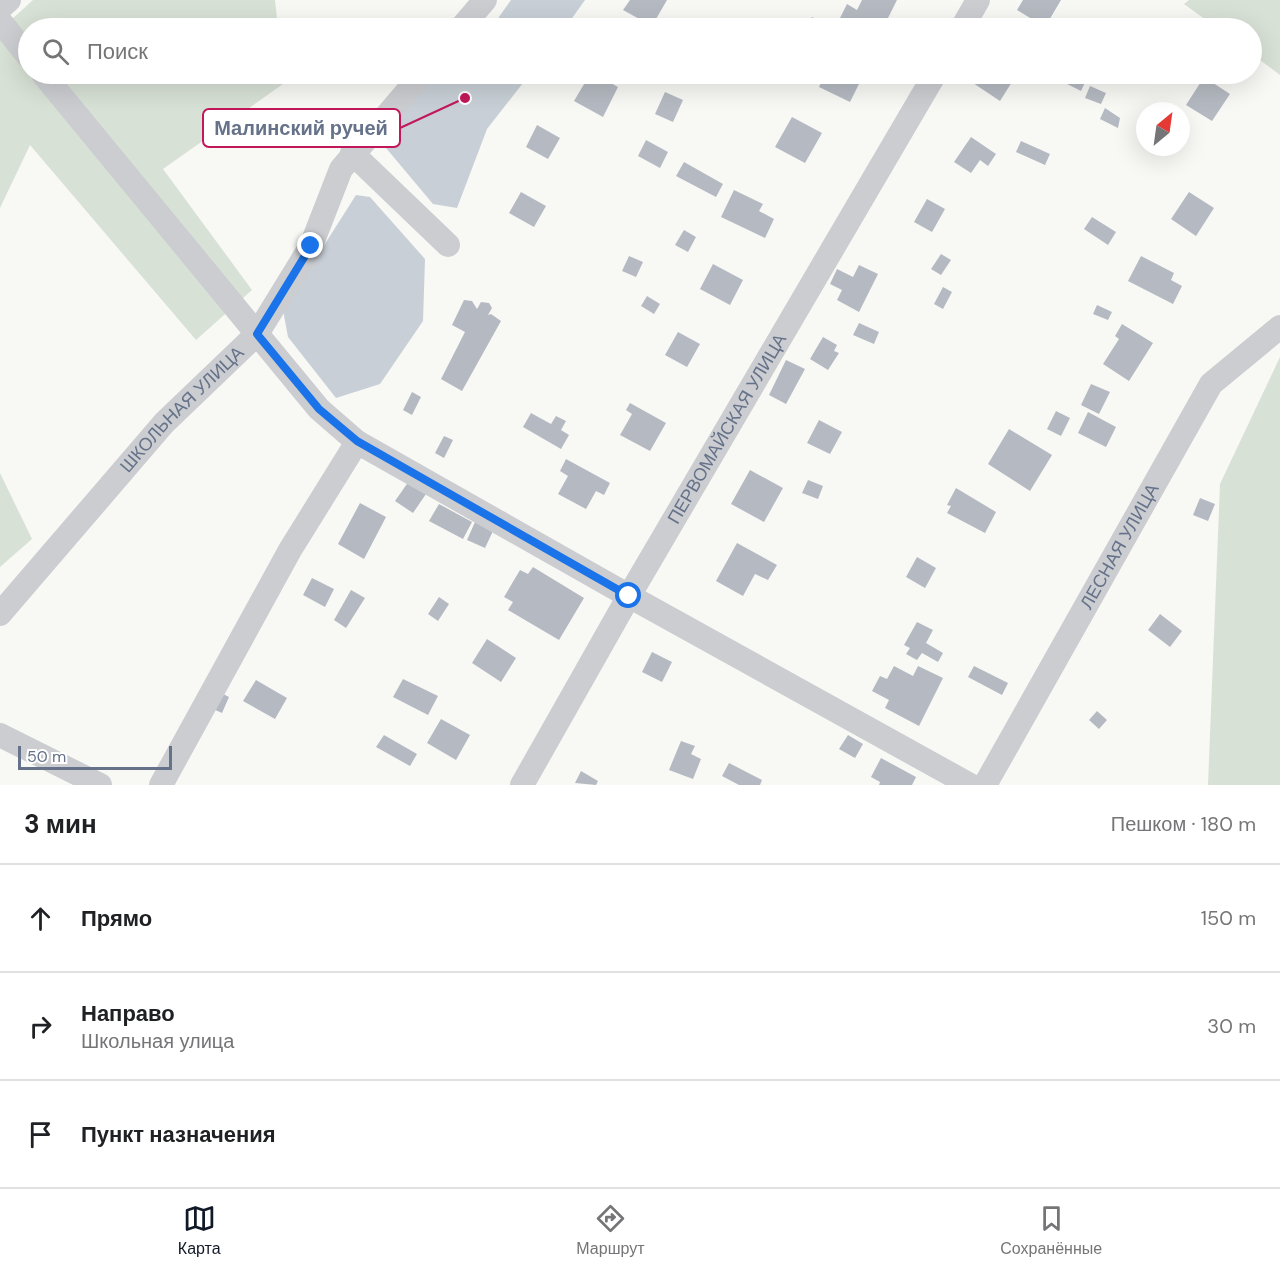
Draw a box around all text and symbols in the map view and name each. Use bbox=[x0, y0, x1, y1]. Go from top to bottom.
search box bbox=[18, 18, 1262, 84]
icon: search bbox=[39, 35, 72, 68]
text: Поиск bbox=[87, 37, 148, 66]
north arrow bbox=[1136, 102, 1190, 156]
callout: Малинский ручей bbox=[203, 109, 400, 147]
text: Малинский ручей bbox=[214, 115, 388, 141]
route end bbox=[297, 232, 323, 258]
street label: ПЕРВОМАЙСКАЯ УЛИЦА bbox=[662, 329, 792, 528]
street label: ШКОЛЬНАЯ УЛИЦА bbox=[115, 341, 249, 478]
street label: ЛЕСНАЯ УЛИЦА bbox=[1075, 479, 1164, 613]
route start bbox=[615, 582, 641, 608]
scale bar bbox=[18, 743, 172, 770]
text: 50 m bbox=[27, 746, 66, 767]
text: 3 мин bbox=[24, 807, 97, 841]
text: Пешком · 180 m bbox=[1111, 811, 1256, 837]
icon: ahead bbox=[24, 902, 57, 935]
text: Прямо bbox=[81, 904, 152, 933]
text: 150 m bbox=[1201, 905, 1256, 931]
text: Направо bbox=[81, 999, 175, 1028]
icon: right bbox=[24, 1010, 57, 1043]
text: 30 m bbox=[1207, 1013, 1256, 1039]
text: Школьная улица bbox=[81, 1028, 234, 1054]
icon: arrive bbox=[24, 1118, 57, 1151]
text: Пункт назначения bbox=[81, 1120, 276, 1149]
tab: Карта bbox=[178, 1202, 221, 1259]
tab: Маршрут bbox=[576, 1202, 645, 1259]
tab: Сохранённые bbox=[1000, 1202, 1102, 1259]

